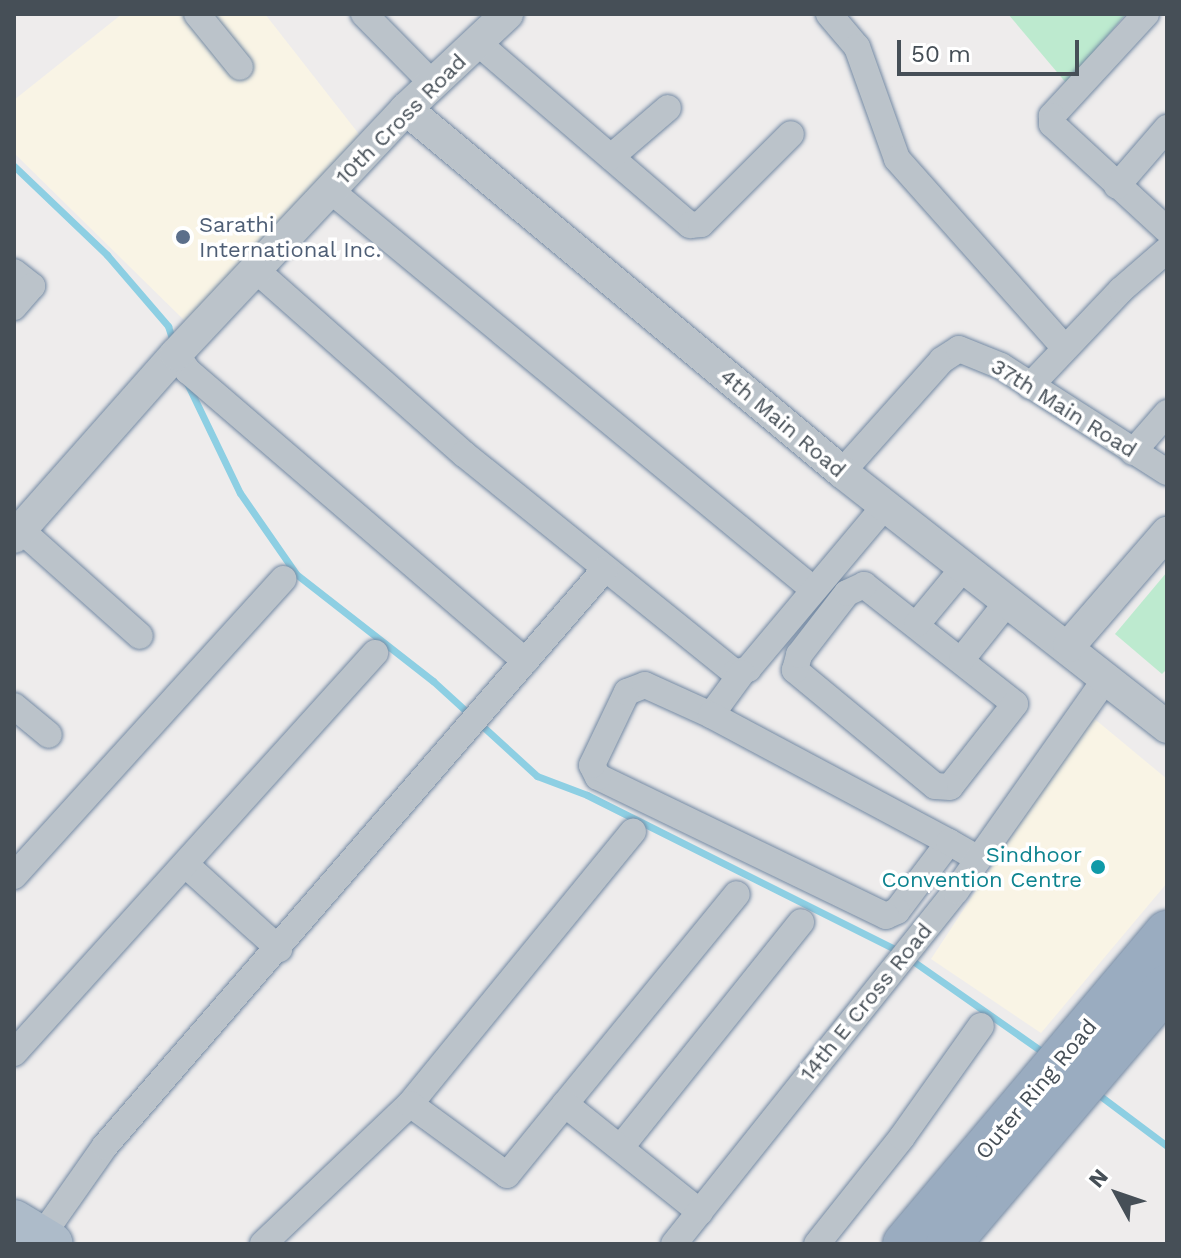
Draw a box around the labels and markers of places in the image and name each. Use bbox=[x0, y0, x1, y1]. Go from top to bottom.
place label: Sarathi International Inc. bbox=[199, 211, 382, 262]
marker: Sarathi International Inc. bbox=[174, 228, 192, 246]
place label: Sindhoor Convention Centre bbox=[882, 841, 1082, 892]
marker: Sindhoor Convention Centre bbox=[1089, 858, 1107, 876]

